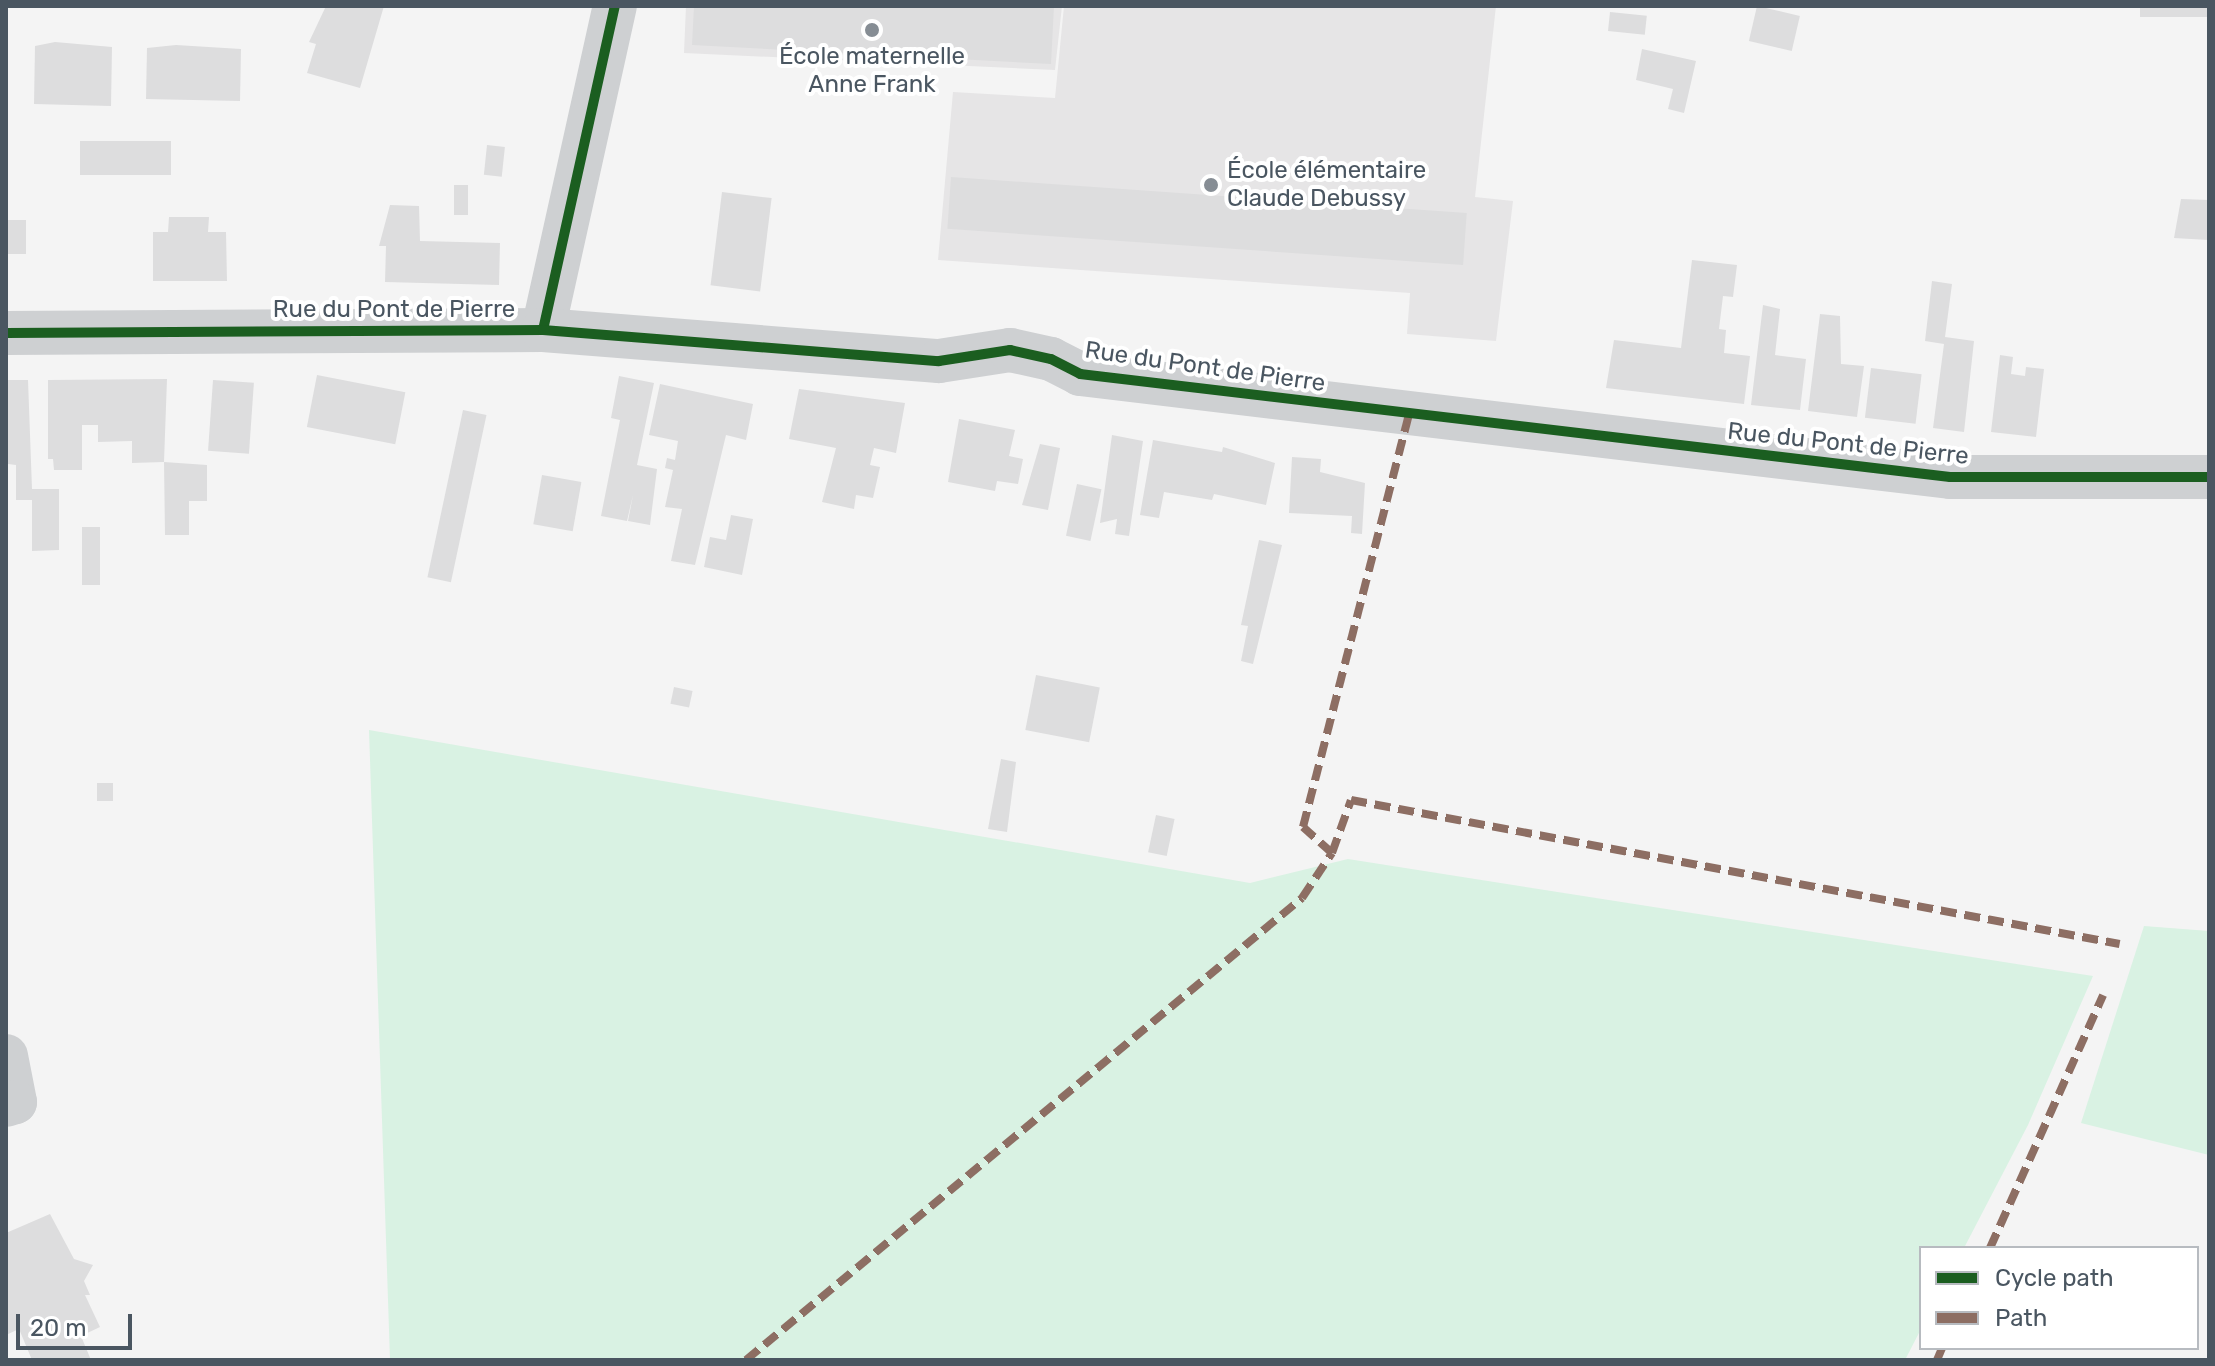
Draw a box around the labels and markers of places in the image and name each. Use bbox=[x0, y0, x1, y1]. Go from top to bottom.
marker: École maternelle Anne Frank bbox=[863, 21, 881, 39]
place label: École maternelle Anne Frank bbox=[779, 43, 965, 99]
place label: École élémentaire Claude Debussy bbox=[1227, 157, 1426, 213]
marker: École élémentaire Claude Debussy bbox=[1202, 176, 1220, 194]

